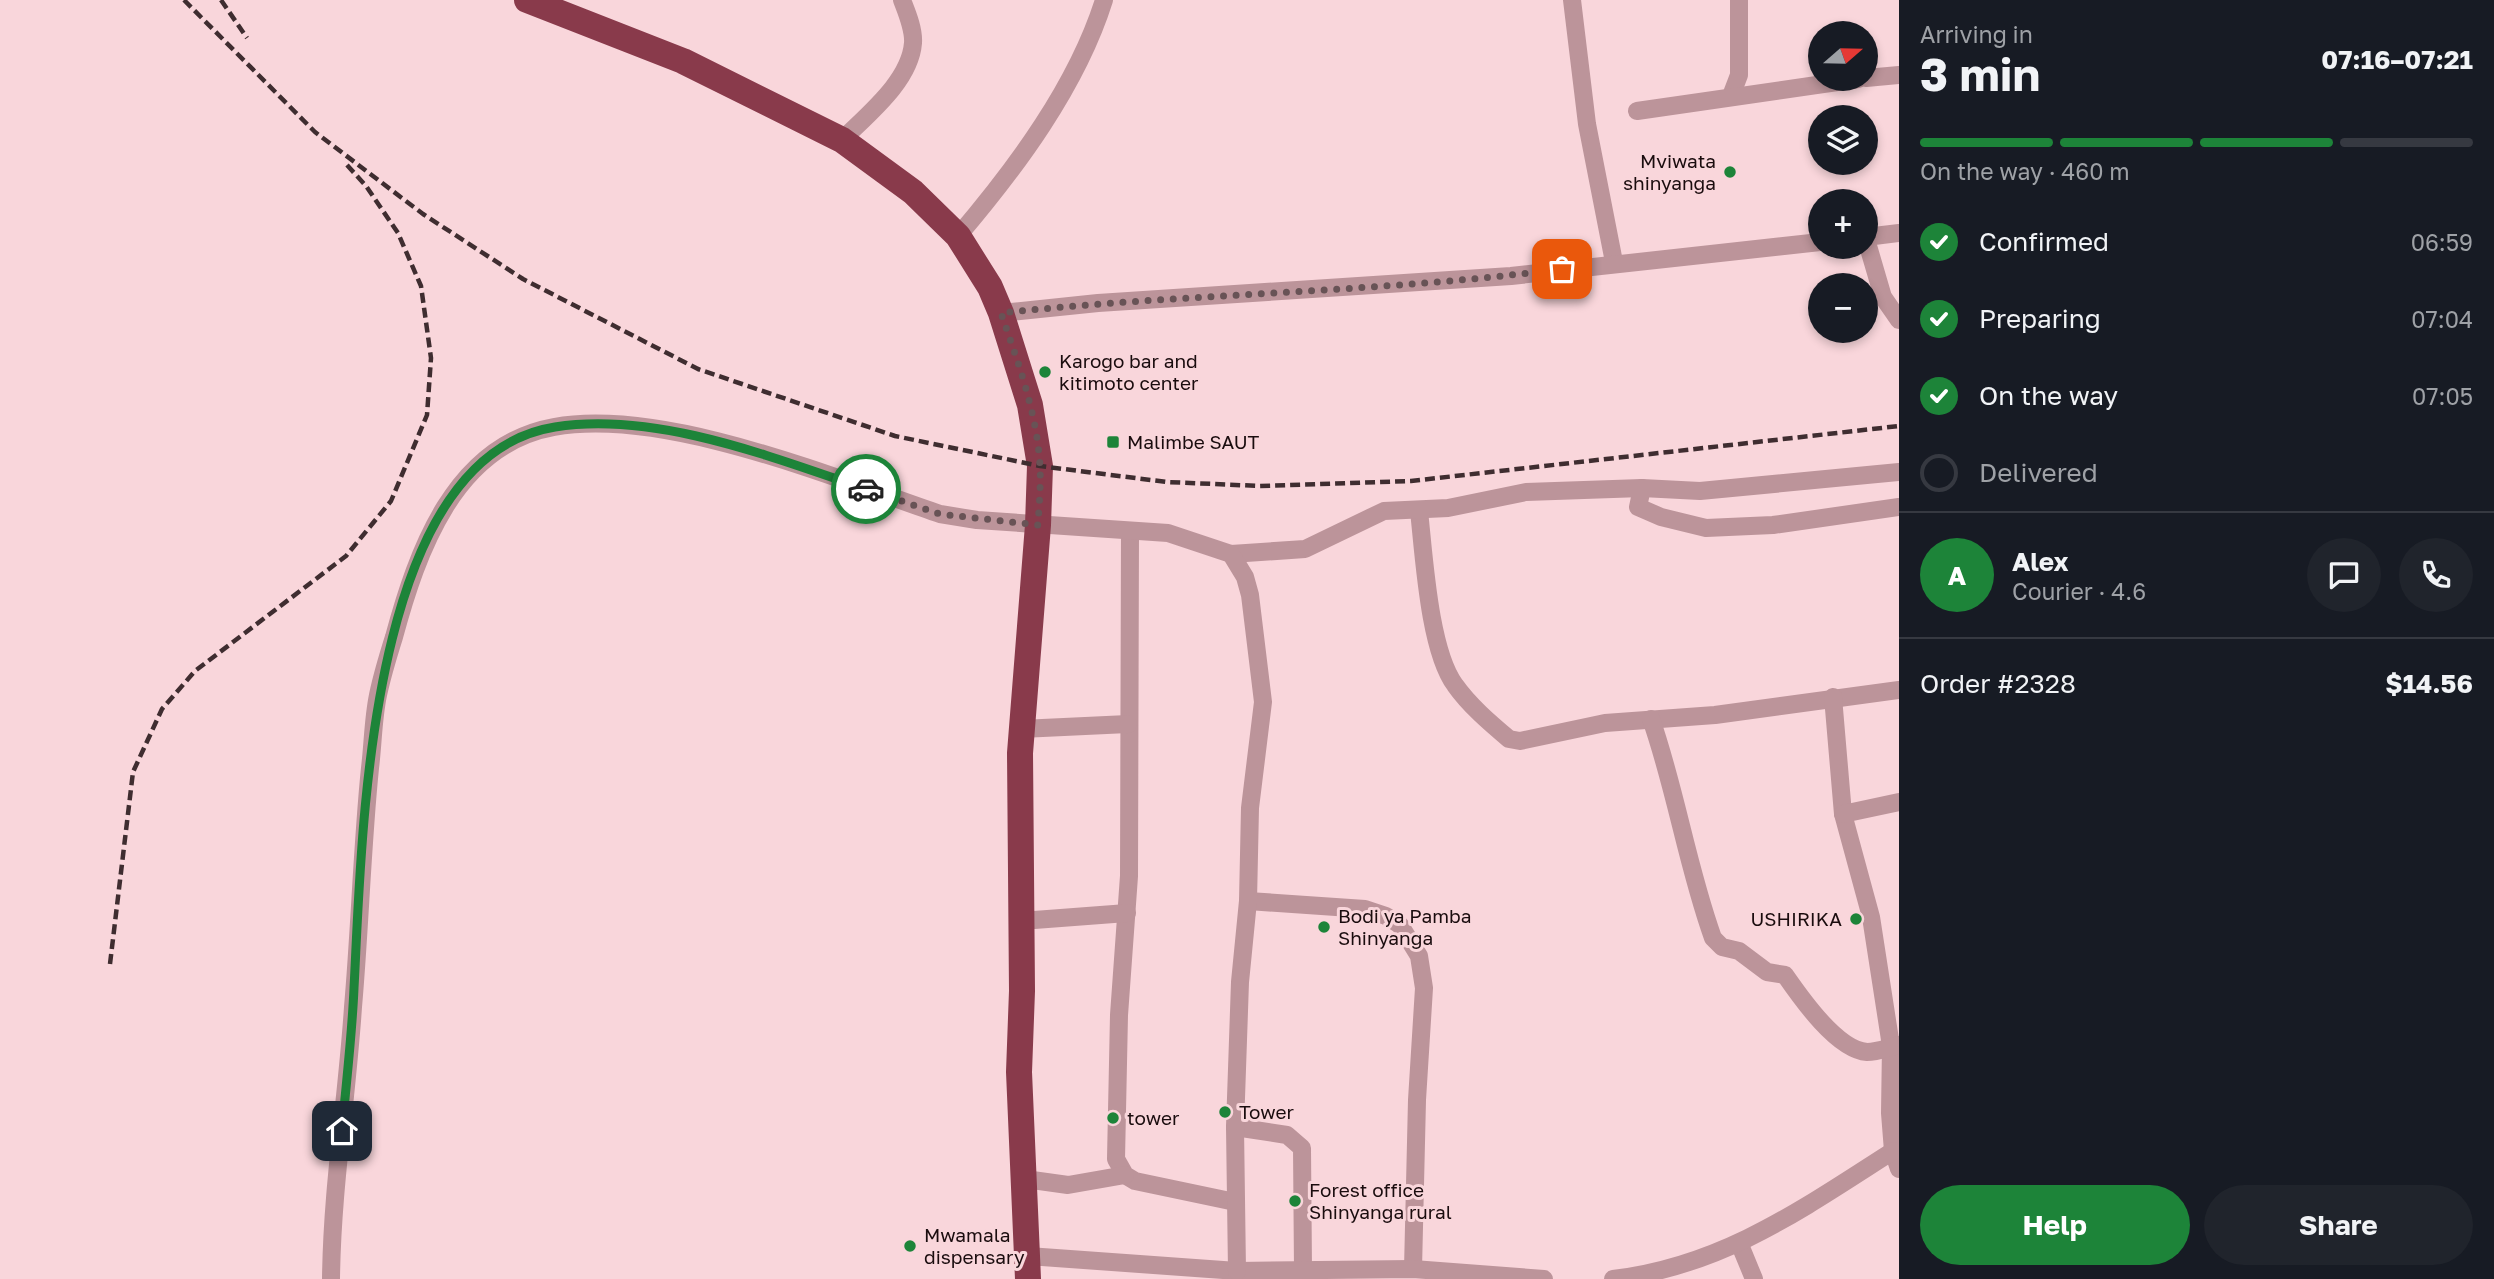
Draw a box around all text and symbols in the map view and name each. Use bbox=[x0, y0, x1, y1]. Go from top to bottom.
text: Arriving in bbox=[1920, 20, 2033, 48]
north arrow bbox=[1808, 21, 1878, 91]
map controls bbox=[1808, 21, 1878, 343]
text: 07:16–07:21 bbox=[2321, 44, 2473, 75]
text: 3 min bbox=[1920, 46, 2040, 101]
button: layers bbox=[1808, 105, 1878, 175]
place label: Mviwata shinyanga bbox=[1623, 149, 1716, 194]
text: On the way · 460 m bbox=[1920, 157, 2130, 185]
marker: Mviwata shinyanga bbox=[1722, 164, 1738, 180]
button: + bbox=[1808, 189, 1878, 259]
icon: check bbox=[1920, 223, 1958, 261]
text: Confirmed bbox=[1979, 226, 2109, 257]
text: 06:59 bbox=[2411, 228, 2473, 256]
pin bbox=[1532, 239, 1592, 299]
icon: bag bbox=[1543, 250, 1581, 288]
button: − bbox=[1808, 273, 1878, 343]
icon: check bbox=[1920, 300, 1958, 338]
text: Preparing bbox=[1979, 303, 2101, 334]
text: 07:04 bbox=[2411, 305, 2473, 333]
place label: Karogo bar and kitimoto center bbox=[1059, 349, 1199, 394]
marker: Karogo bar and kitimoto center bbox=[1037, 364, 1053, 380]
icon: check bbox=[1920, 377, 1958, 415]
text: On the way bbox=[1979, 380, 2118, 411]
text: 07:05 bbox=[2412, 382, 2473, 410]
place label: Malimbe SAUT bbox=[1127, 430, 1260, 453]
marker: Malimbe SAUT bbox=[1105, 434, 1121, 450]
courier bbox=[831, 454, 901, 524]
text: Delivered bbox=[1979, 457, 2098, 488]
icon: car bbox=[847, 470, 885, 508]
button: chat bbox=[2307, 538, 2381, 612]
button: phone bbox=[2399, 538, 2473, 612]
text: Alex bbox=[2012, 546, 2069, 577]
text: A bbox=[1948, 560, 1966, 591]
text: Courier · 4.6 bbox=[2012, 577, 2146, 605]
text: Order #2328 bbox=[1920, 668, 2076, 699]
text: $14.56 bbox=[2385, 668, 2473, 699]
place label: Bodi ya Pamba Shinyanga bbox=[1338, 904, 1471, 949]
place label: USHIRIKA bbox=[1750, 907, 1842, 930]
marker: USHIRIKA bbox=[1848, 911, 1864, 927]
marker: Bodi ya Pamba Shinyanga bbox=[1316, 919, 1332, 935]
place label: Tower bbox=[1239, 1100, 1295, 1123]
pin bbox=[312, 1101, 372, 1161]
marker: Tower bbox=[1217, 1104, 1233, 1120]
place label: tower bbox=[1127, 1106, 1180, 1129]
marker: tower bbox=[1105, 1110, 1121, 1126]
icon: home bbox=[323, 1112, 361, 1150]
place label: Forest office Shinyanga rural bbox=[1309, 1178, 1452, 1223]
button: Help bbox=[1920, 1185, 2190, 1265]
button: Share bbox=[2204, 1185, 2473, 1265]
marker: Forest office Shinyanga rural bbox=[1287, 1193, 1303, 1209]
place label: Mwamala dispensary bbox=[924, 1223, 1025, 1268]
marker: Mwamala dispensary bbox=[902, 1238, 918, 1254]

